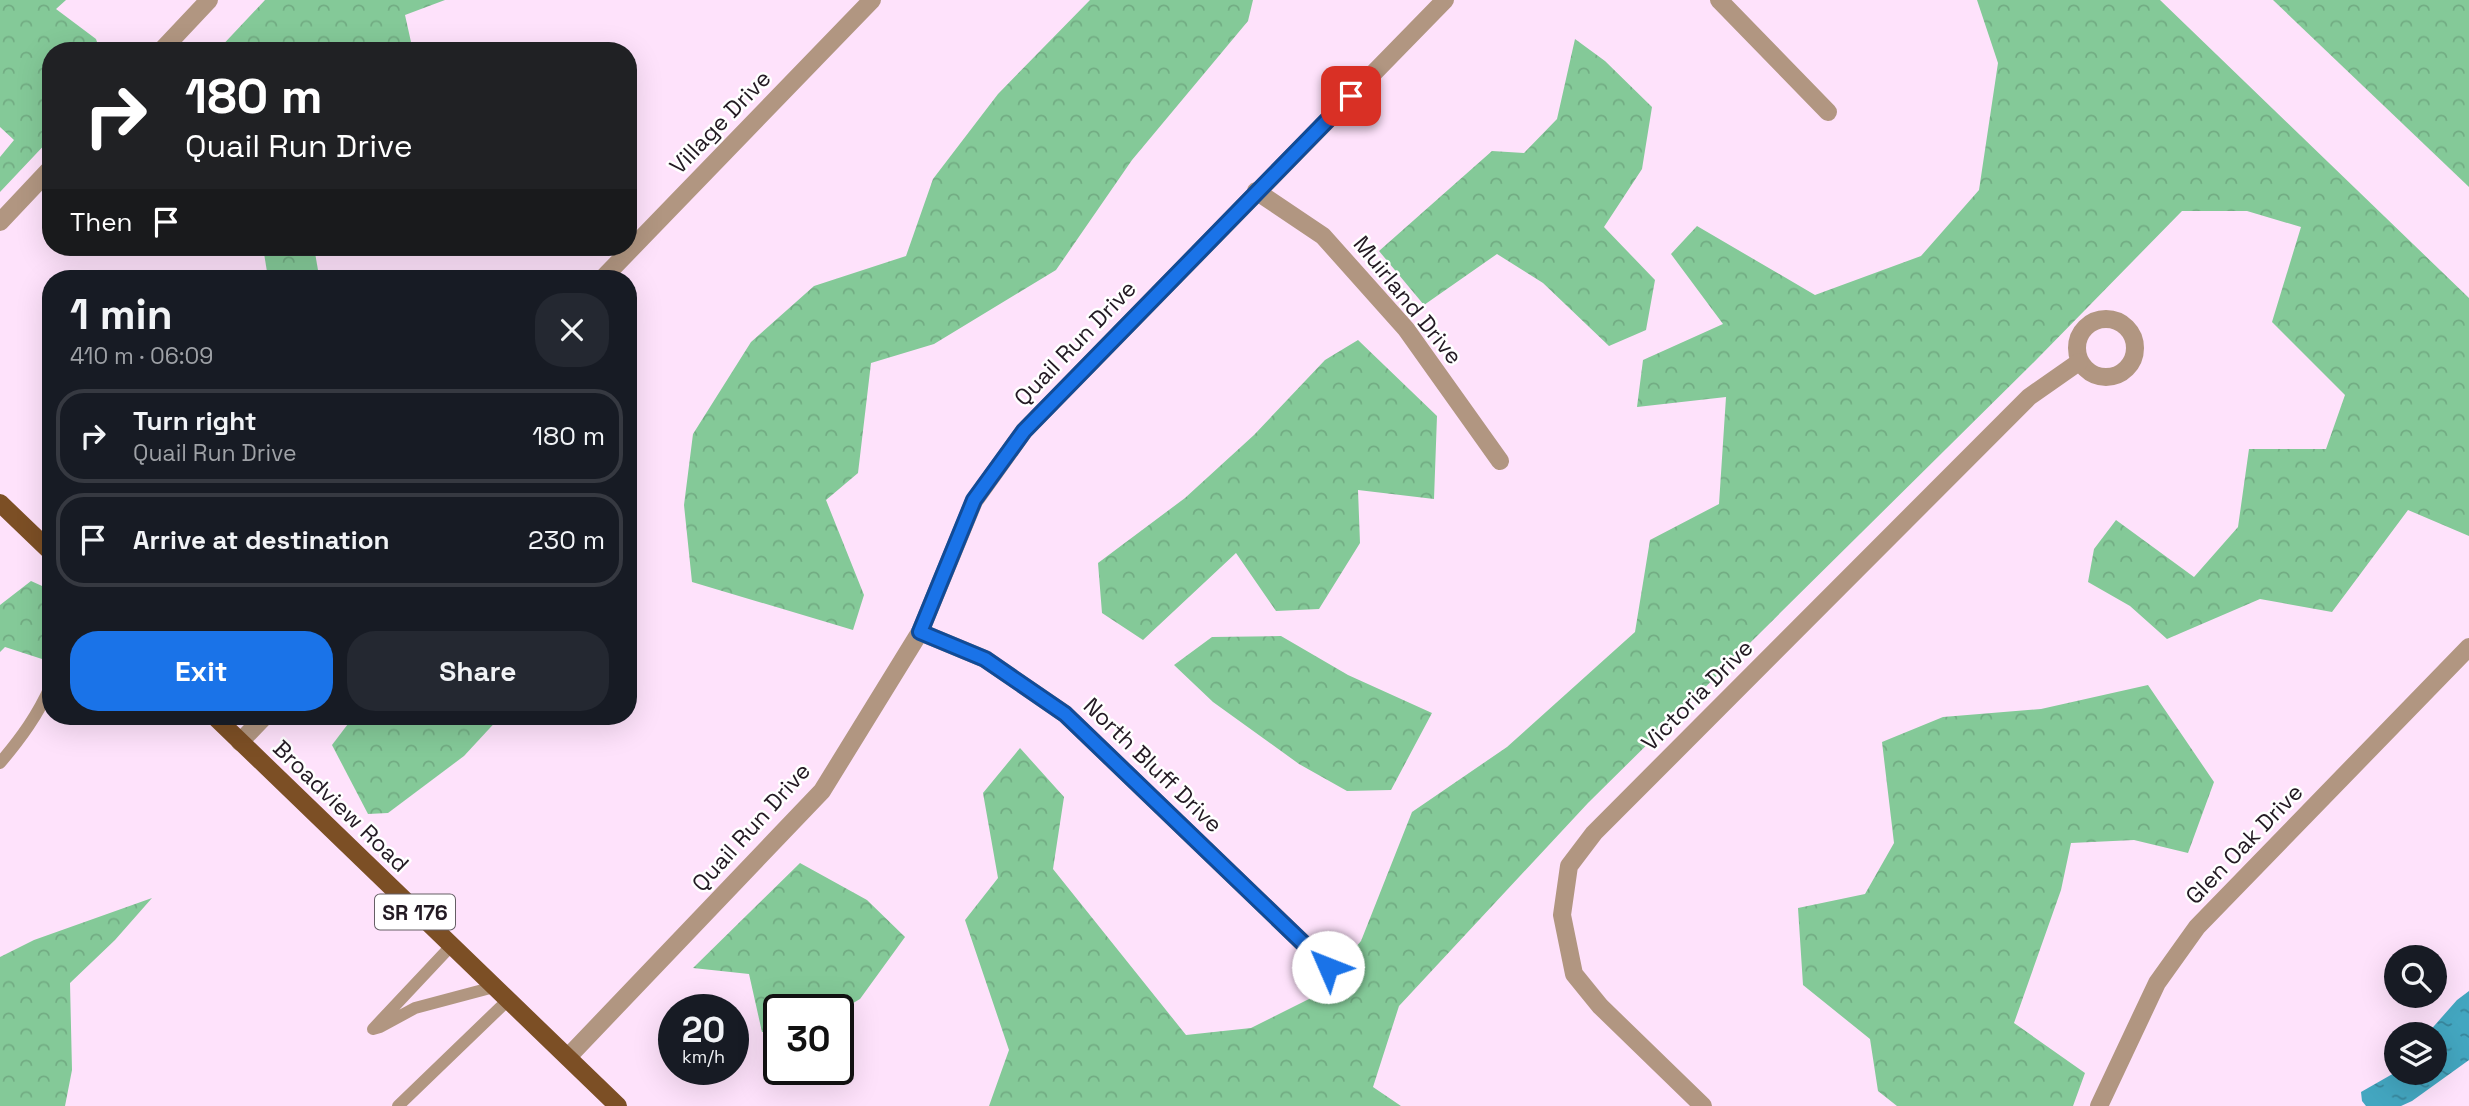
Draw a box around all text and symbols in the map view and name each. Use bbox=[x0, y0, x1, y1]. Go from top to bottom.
street label: Village Drive bbox=[663, 64, 777, 180]
text: 180 m bbox=[185, 65, 323, 127]
pin bbox=[1321, 66, 1381, 126]
icon: right bbox=[70, 70, 161, 161]
icon: arrive bbox=[1332, 77, 1370, 115]
text: Quail Run Drive bbox=[185, 126, 413, 166]
icon: arrive bbox=[147, 203, 185, 241]
text: Then bbox=[70, 205, 133, 239]
street label: Muirland Drive bbox=[1347, 230, 1469, 370]
street label: Quail Run Drive bbox=[1007, 274, 1143, 412]
text: 1 min bbox=[70, 288, 173, 341]
button: close bbox=[535, 293, 609, 367]
text: 410 m · 06:09 bbox=[70, 341, 213, 371]
text: Turn right bbox=[133, 404, 257, 438]
icon: right bbox=[74, 417, 112, 455]
text: 180 m bbox=[532, 419, 605, 453]
text: Quail Run Drive bbox=[133, 438, 297, 468]
icon: arrive bbox=[74, 521, 112, 559]
text: Arrive at destination bbox=[133, 523, 390, 557]
text: 230 m bbox=[528, 523, 605, 557]
button: Exit bbox=[70, 631, 333, 711]
button: Share bbox=[347, 631, 609, 711]
street label: Victoria Drive bbox=[1635, 633, 1759, 757]
street label: North Bluff Drive bbox=[1077, 691, 1229, 839]
street label: Broadview Road bbox=[267, 734, 415, 878]
street label: Quail Run Drive bbox=[685, 756, 817, 898]
street label: Glen Oak Drive bbox=[2179, 777, 2309, 911]
road number: SR 176 bbox=[375, 894, 455, 930]
position arrow bbox=[1291, 930, 1365, 1004]
map controls bbox=[2384, 945, 2447, 1085]
button: search bbox=[2384, 945, 2447, 1008]
speed limit sign: 30 bbox=[763, 994, 854, 1085]
text: 20 bbox=[682, 1008, 725, 1052]
button: layers bbox=[2384, 1022, 2447, 1085]
text: km/h bbox=[682, 1045, 725, 1068]

